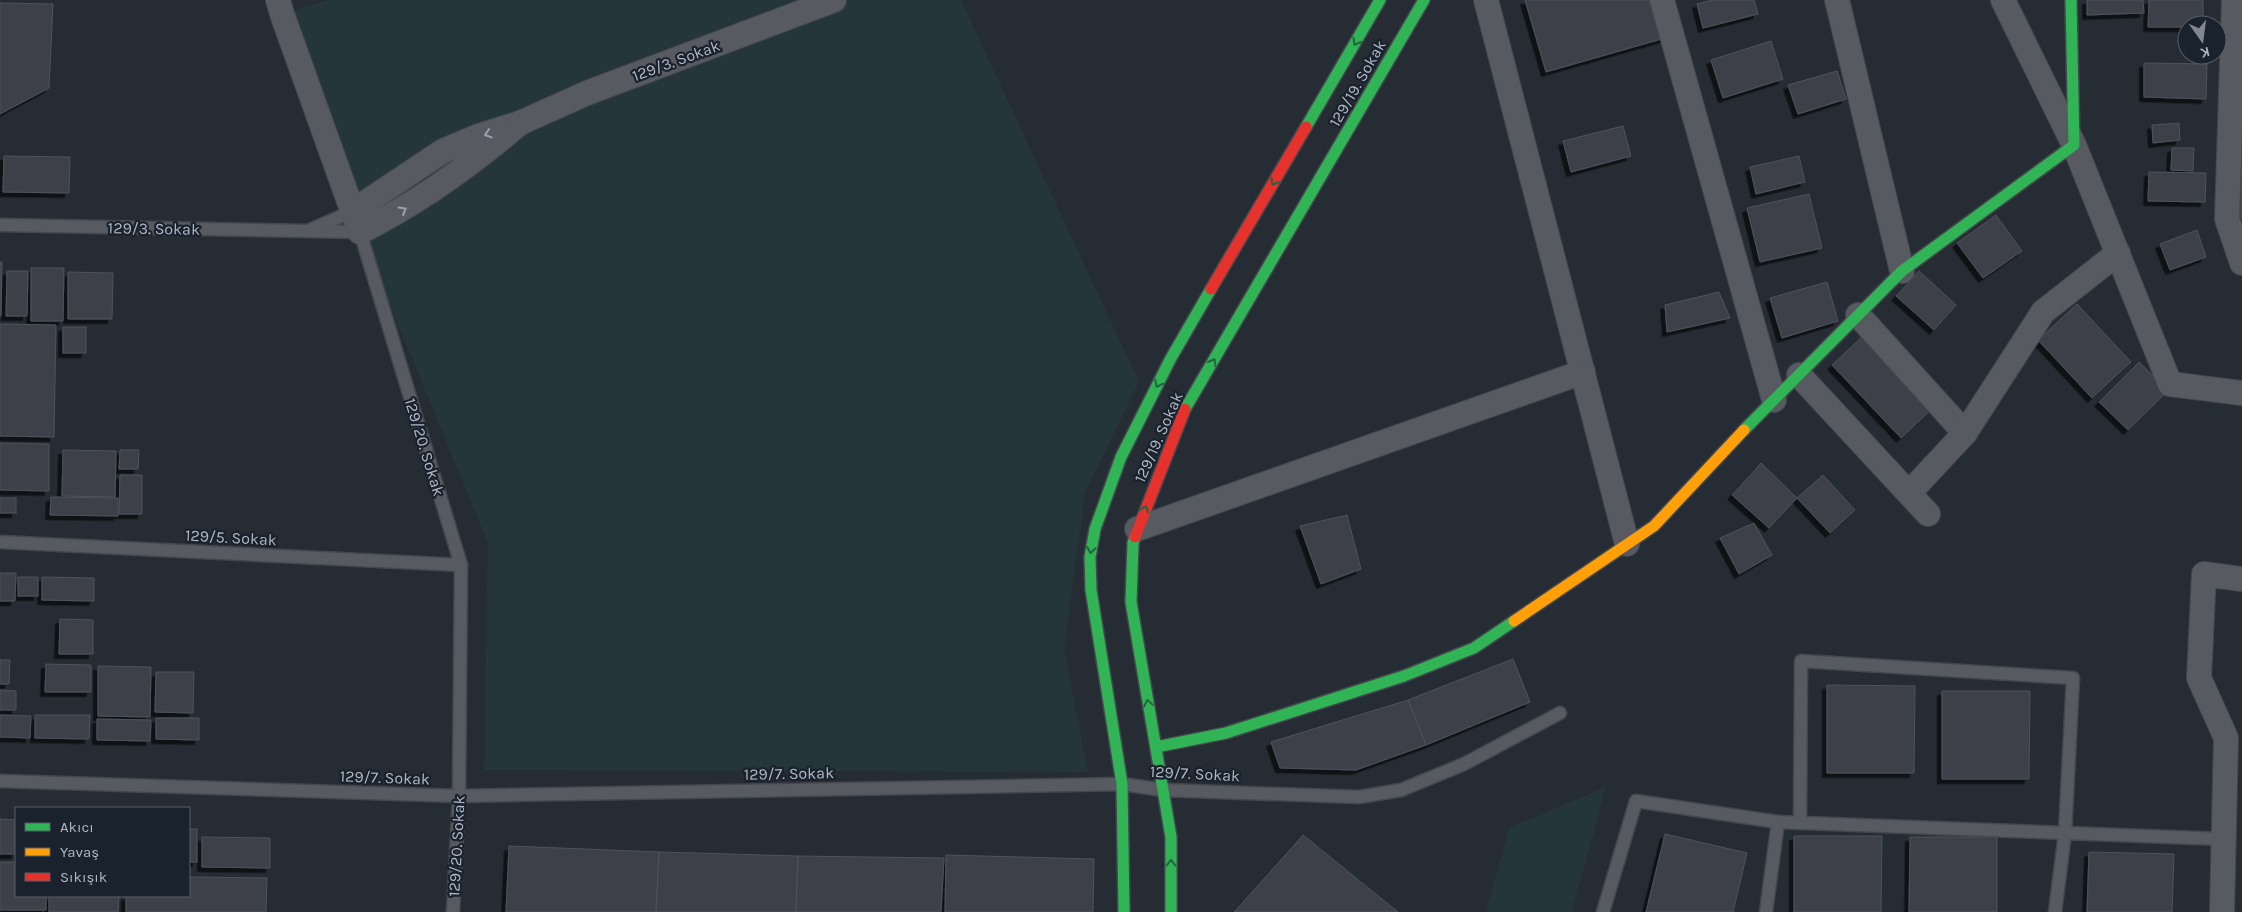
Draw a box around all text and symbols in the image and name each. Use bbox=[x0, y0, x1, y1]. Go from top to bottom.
north arrow bbox=[2177, 15, 2227, 65]
street label: 129/3. Sokak bbox=[630, 36, 723, 85]
street label: 129/19. Sokak bbox=[1325, 36, 1390, 130]
one-way arrow bbox=[1352, 37, 1362, 46]
text: K bbox=[2198, 43, 2212, 62]
one-way arrow bbox=[484, 128, 492, 138]
one-way arrow bbox=[1270, 177, 1280, 186]
one-way arrow bbox=[398, 206, 407, 216]
street label: 129/3. Sokak bbox=[108, 218, 200, 239]
one-way arrow bbox=[1207, 358, 1217, 367]
one-way arrow bbox=[1154, 379, 1164, 388]
street label: 129/19. Sokak bbox=[1130, 389, 1187, 485]
street label: 129/20. Sokak bbox=[401, 396, 448, 498]
one-way arrow bbox=[1139, 505, 1149, 513]
street label: 129/5. Sokak bbox=[185, 526, 277, 549]
one-way arrow bbox=[1087, 546, 1097, 555]
one-way arrow bbox=[1144, 698, 1154, 707]
street label: 129/7. Sokak bbox=[1149, 762, 1240, 785]
street label: 129/7. Sokak bbox=[744, 763, 834, 784]
street label: 129/7. Sokak bbox=[340, 766, 430, 789]
street label: 129/20. Sokak bbox=[444, 795, 469, 897]
legend bbox=[15, 807, 190, 897]
text: Akıcı bbox=[60, 818, 94, 836]
text: Yavaş bbox=[60, 843, 99, 861]
one-way arrow bbox=[1166, 859, 1176, 867]
text: Sıkışık bbox=[60, 868, 107, 886]

